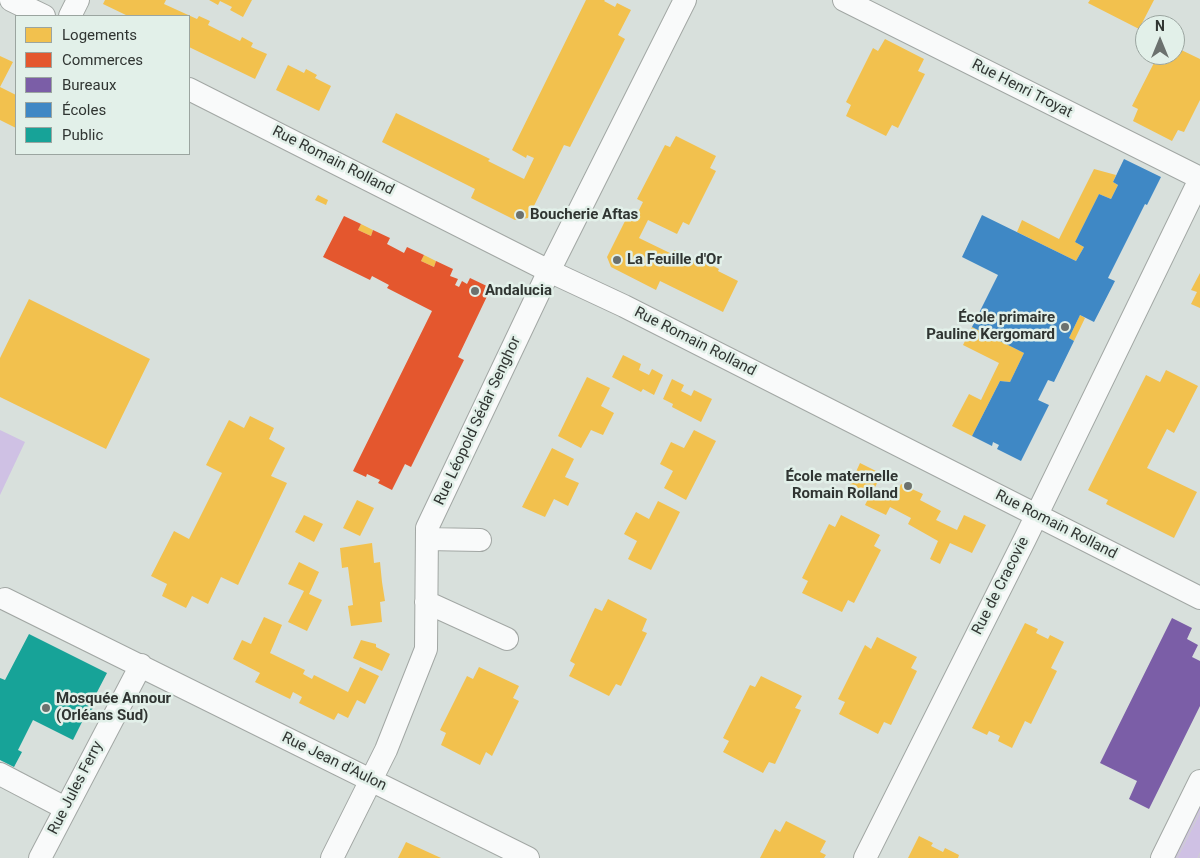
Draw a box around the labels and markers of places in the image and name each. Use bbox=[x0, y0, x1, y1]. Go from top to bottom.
place label: Boucherie Aftas bbox=[530, 206, 638, 224]
marker: Boucherie Aftas bbox=[514, 209, 526, 221]
place label: La Feuille d'Or bbox=[627, 251, 722, 269]
marker: La Feuille d'Or bbox=[611, 254, 623, 266]
place label: Andalucia bbox=[485, 282, 552, 300]
marker: Andalucia bbox=[469, 285, 481, 297]
place label: École primaire Pauline Kergomard bbox=[926, 309, 1055, 344]
marker: École primaire Pauline Kergomard bbox=[1059, 321, 1071, 333]
place label: École maternelle Romain Rolland bbox=[785, 468, 898, 503]
marker: École maternelle Romain Rolland bbox=[902, 480, 914, 492]
place label: Mosquée Annour (Orléans Sud) bbox=[56, 690, 171, 725]
marker: Mosquée Annour (Orléans Sud) bbox=[40, 702, 52, 714]

